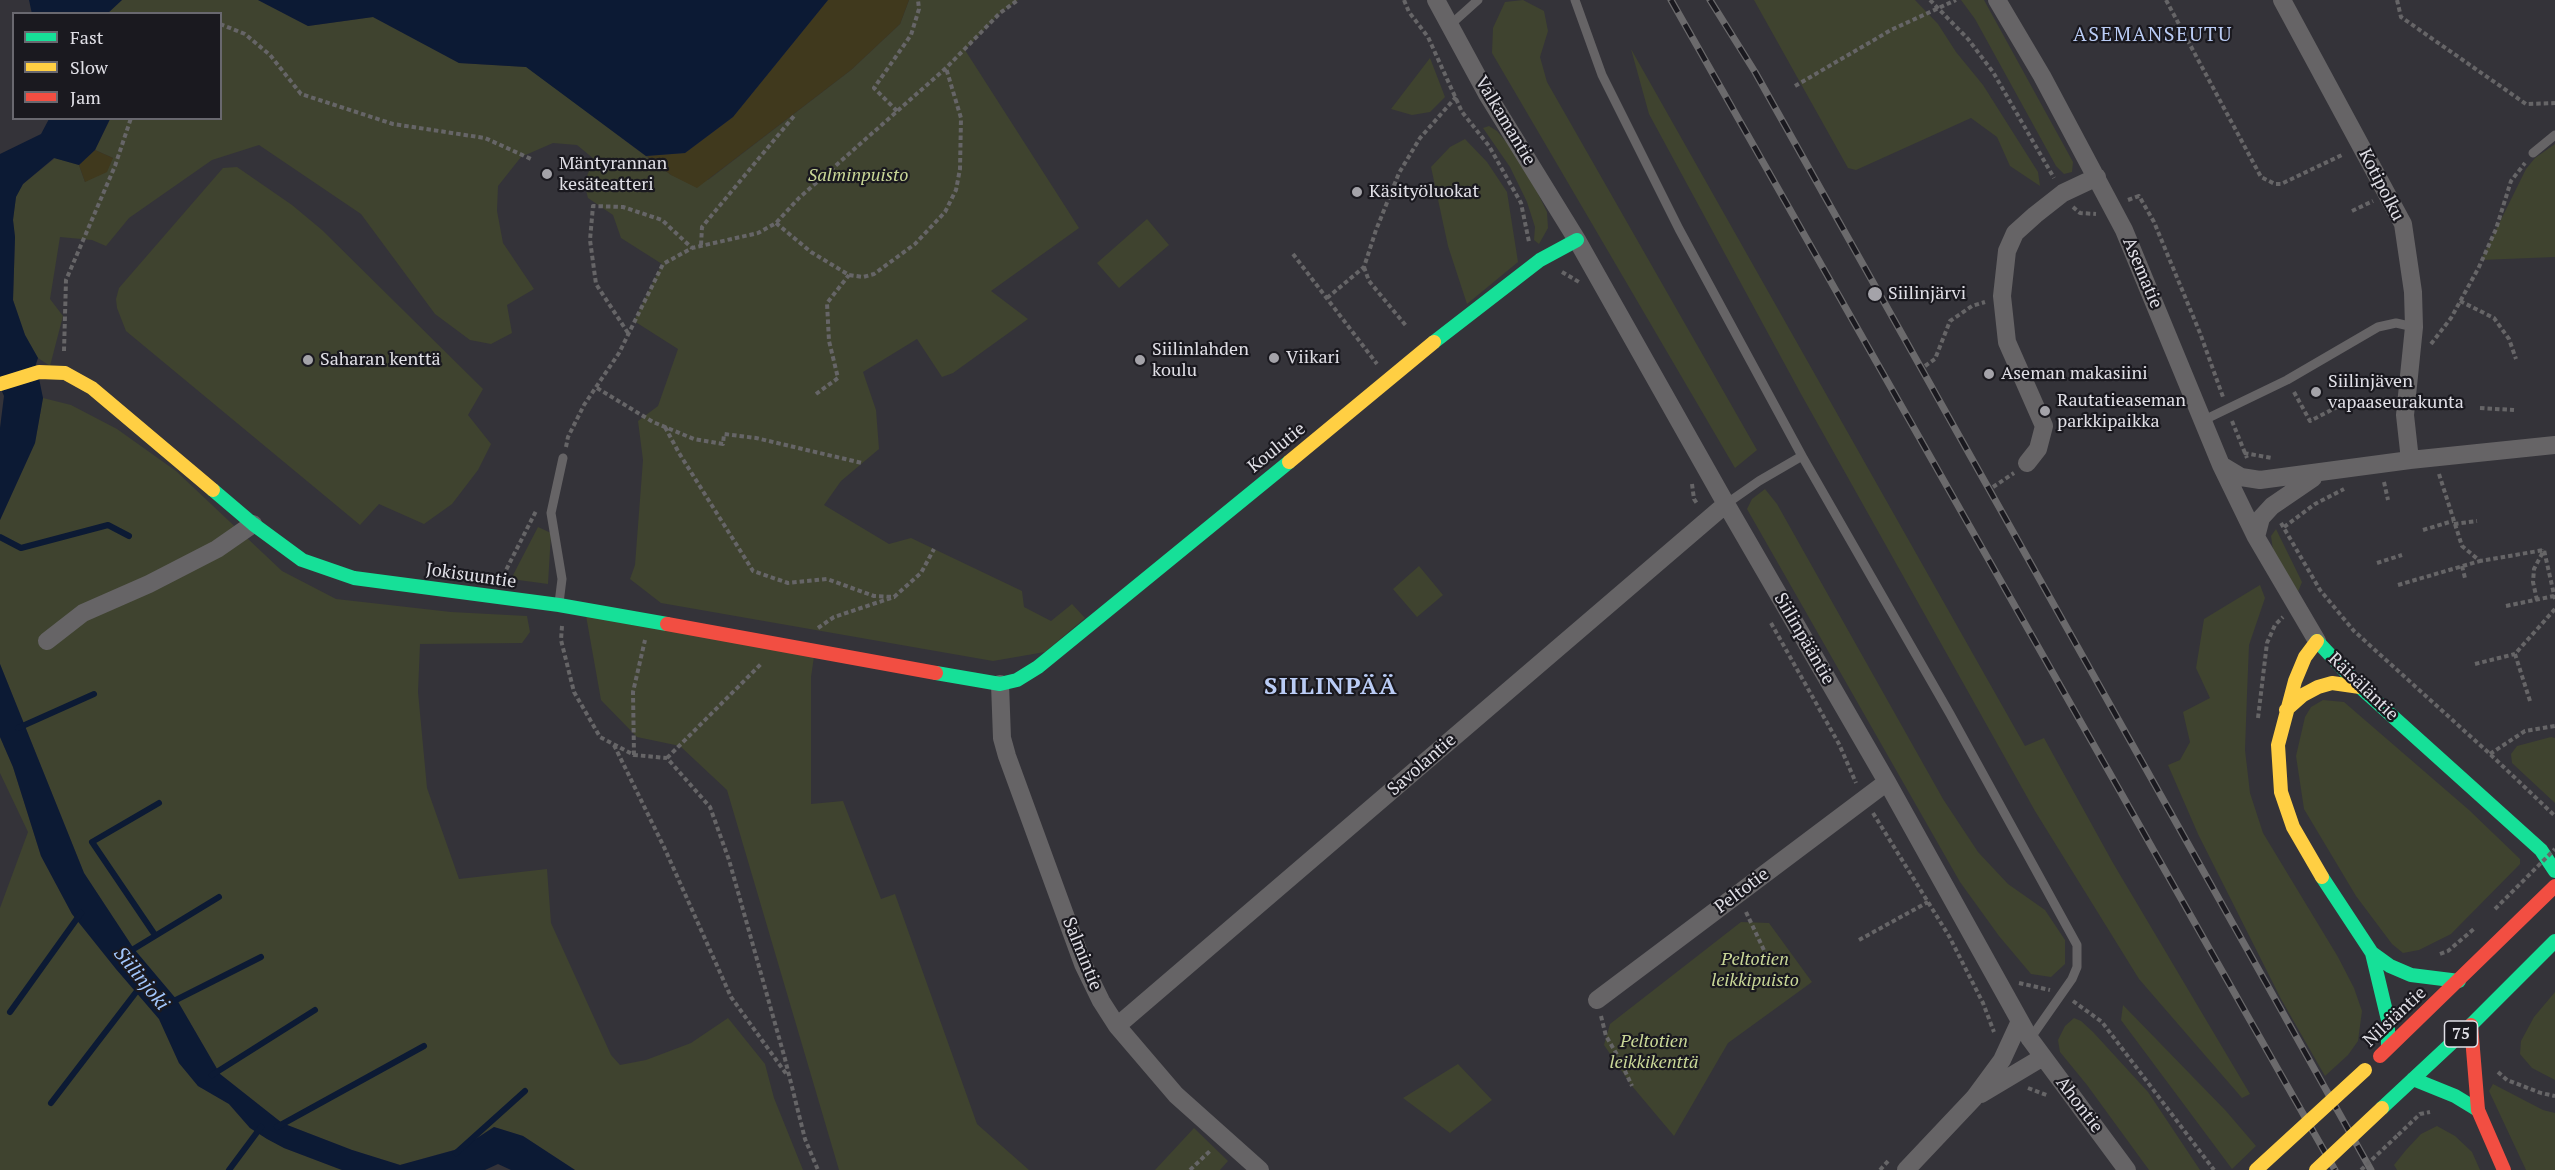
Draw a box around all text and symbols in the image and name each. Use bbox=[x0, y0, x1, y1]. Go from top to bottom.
legend bbox=[12, 12, 222, 120]
district label: ASEMANSEUTU bbox=[2073, 23, 2233, 47]
text: Fast bbox=[70, 25, 103, 49]
text: Slow bbox=[70, 55, 108, 79]
street label: Valkamantie bbox=[1470, 72, 1540, 170]
text: Jam bbox=[70, 85, 101, 109]
street label: Kotipolku bbox=[2354, 145, 2408, 225]
place label: Mäntyrannan kesäteatteri bbox=[559, 153, 667, 195]
park label: Salminpuisto bbox=[808, 165, 908, 187]
marker: Mäntyrannan kesäteatteri bbox=[540, 167, 554, 181]
place label: Käsityöluokat bbox=[1369, 181, 1479, 203]
marker: Käsityöluokat bbox=[1350, 185, 1364, 199]
street label: Asematie bbox=[2117, 234, 2167, 312]
place label: Siilinjärvi bbox=[1888, 283, 1966, 305]
marker: Siilinjärvi bbox=[1866, 285, 1884, 303]
place label: Siilinlahden koulu bbox=[1152, 339, 1249, 382]
place label: Viikari bbox=[1286, 347, 1340, 369]
place label: Saharan kenttä bbox=[320, 349, 441, 371]
marker: Viikari bbox=[1267, 351, 1281, 365]
marker: Saharan kenttä bbox=[301, 353, 315, 367]
marker: Siilinlahden koulu bbox=[1133, 353, 1147, 367]
place label: Aseman makasiini bbox=[2001, 363, 2148, 385]
marker: Aseman makasiini bbox=[1982, 367, 1996, 381]
place label: Siilinjäven vapaaseurakunta bbox=[2328, 371, 2464, 413]
marker: Siilinjäven vapaaseurakunta bbox=[2309, 385, 2323, 399]
place label: Rautatieaseman parkkipaikka bbox=[2057, 390, 2186, 432]
marker: Rautatieaseman parkkipaikka bbox=[2038, 404, 2052, 418]
street label: Koulutie bbox=[1244, 418, 1310, 478]
street label: Jokisuuntie bbox=[424, 559, 518, 593]
street label: Siilinpääntie bbox=[1769, 589, 1839, 689]
street label: Räisäläntie bbox=[2323, 648, 2403, 726]
district label: SIILINPÄÄ bbox=[1264, 673, 1398, 701]
street label: Savolantie bbox=[1383, 729, 1461, 801]
street label: Peltotie bbox=[1711, 864, 1773, 918]
street label: Salmintie bbox=[1058, 914, 1106, 994]
water label: Siilinjoki bbox=[108, 942, 174, 1016]
park label: Peltotien leikkipuisto bbox=[1711, 949, 1799, 992]
street label: Nilsiäntie bbox=[2359, 982, 2431, 1052]
road number: 75 bbox=[2444, 1021, 2478, 1047]
park label: Peltotien leikkikenttä bbox=[1610, 1031, 1698, 1074]
street label: Ahontie bbox=[2051, 1073, 2107, 1137]

